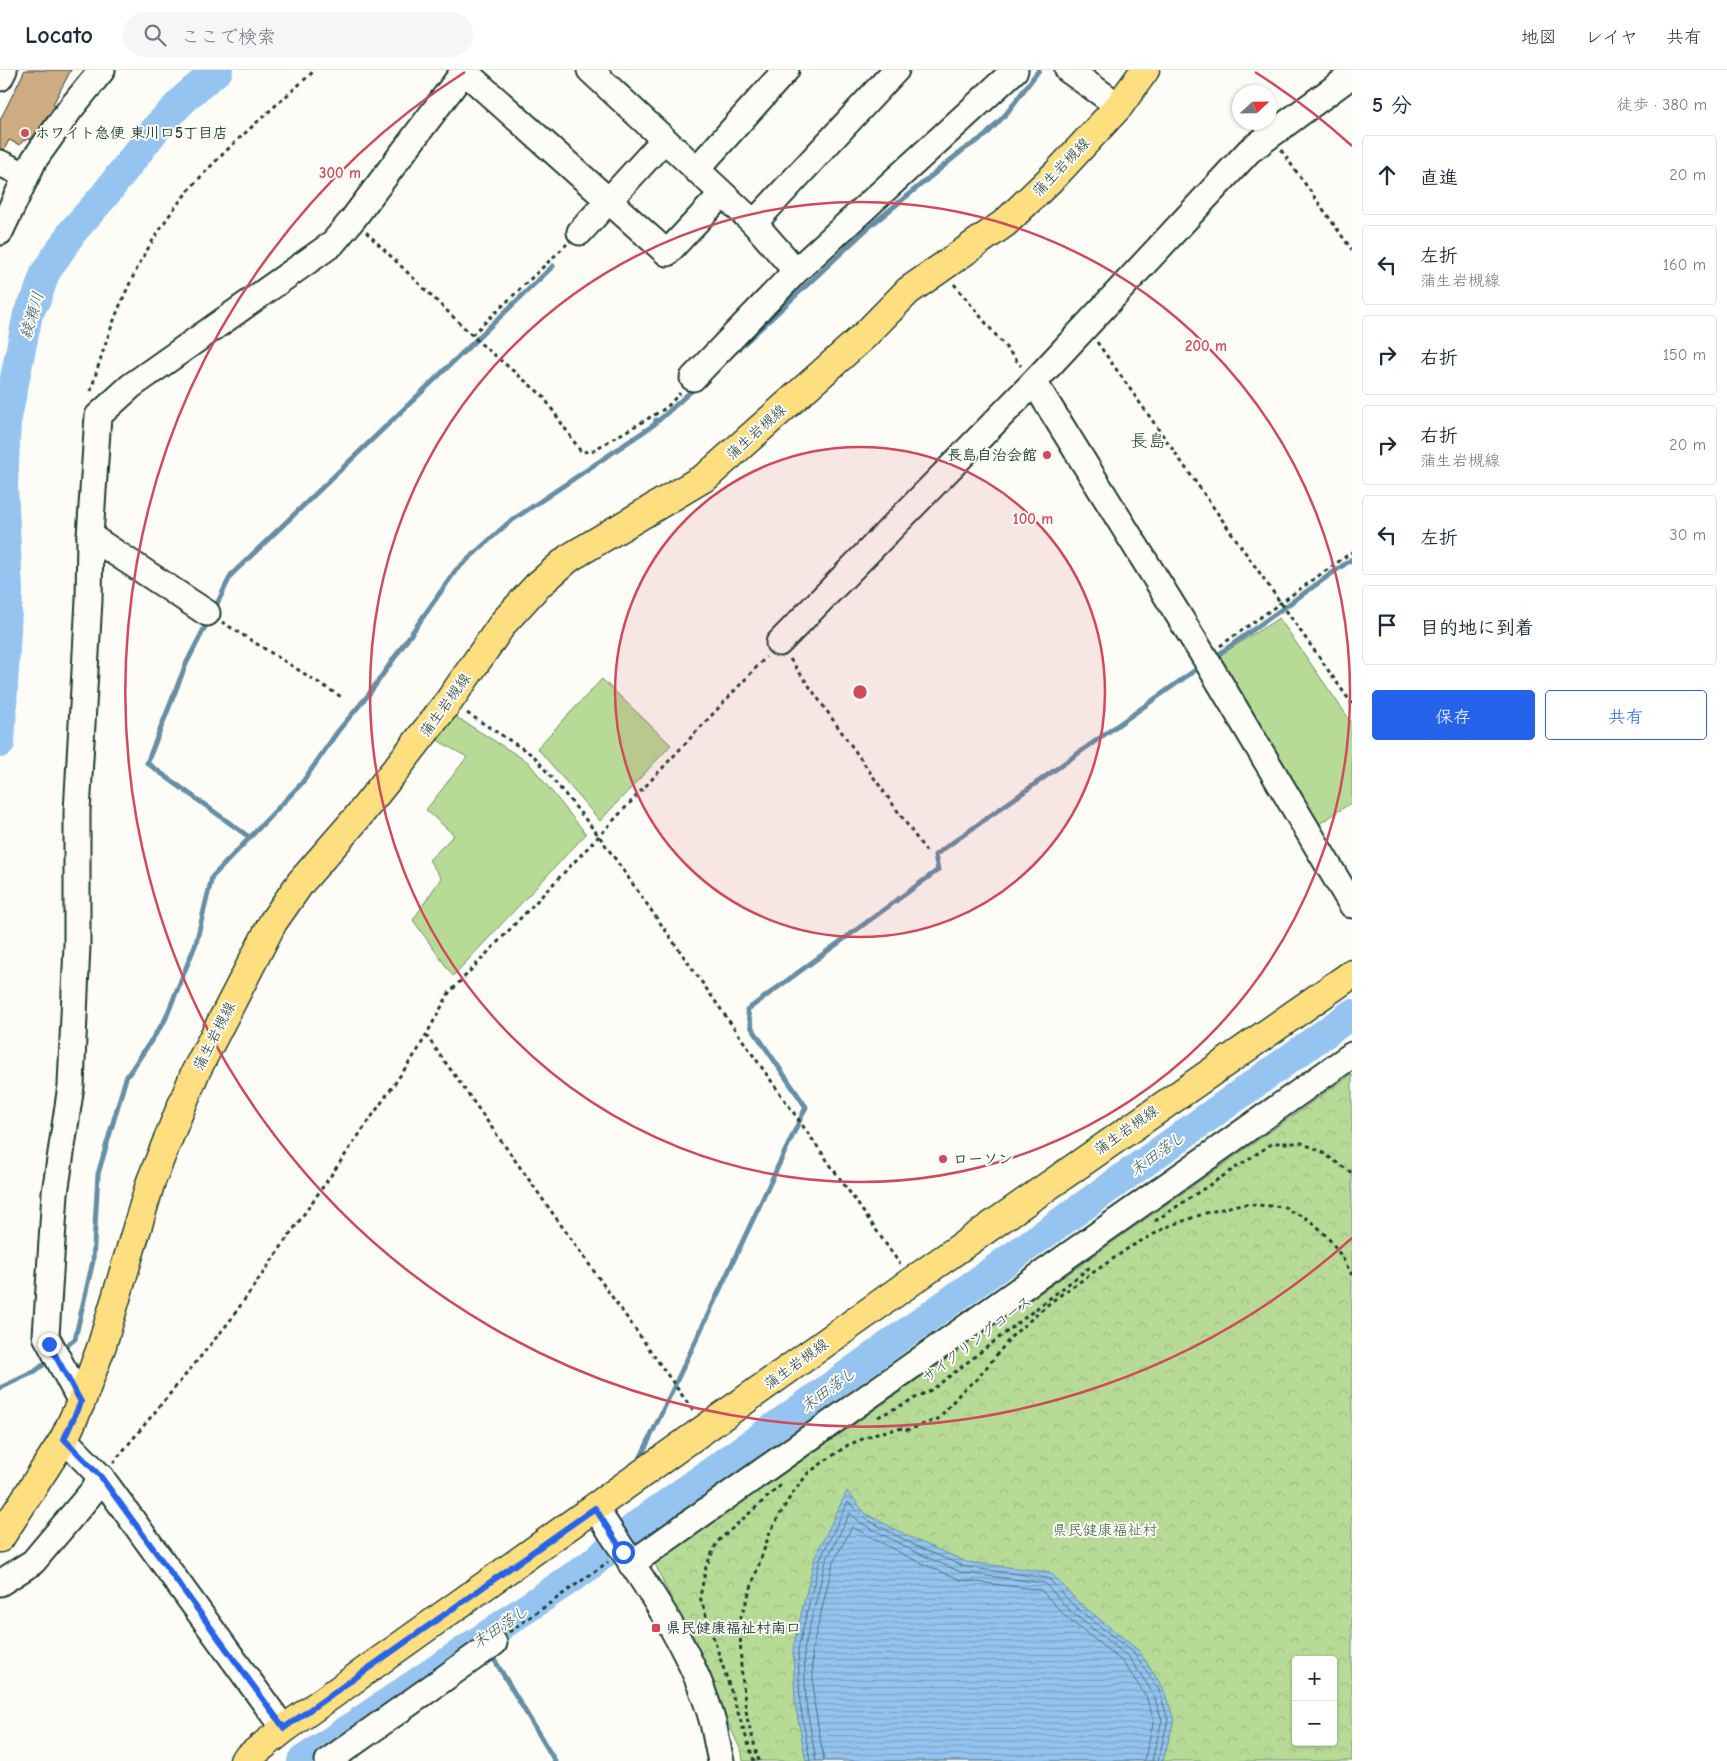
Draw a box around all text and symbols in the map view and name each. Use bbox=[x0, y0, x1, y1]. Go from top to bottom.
search box bbox=[123, 12, 473, 57]
text: Locato bbox=[25, 21, 93, 49]
icon: search bbox=[141, 21, 169, 49]
text: ここで検索 bbox=[181, 26, 276, 48]
text: 地図 bbox=[1521, 27, 1557, 48]
text: レイヤ bbox=[1585, 27, 1638, 48]
text: 共有 bbox=[1666, 27, 1702, 48]
north arrow bbox=[1232, 85, 1277, 130]
text: 5 分 bbox=[1372, 93, 1412, 117]
text: 徒歩 · 380 m bbox=[1617, 96, 1707, 114]
place label: ホワイト急便 東川口5丁目店 bbox=[35, 124, 228, 142]
marker: ホワイト急便 東川口5丁目店 bbox=[19, 127, 31, 139]
street label: 蒲生岩槻線 bbox=[1028, 134, 1094, 200]
icon: ahead bbox=[1373, 161, 1401, 189]
text: 300 m bbox=[319, 164, 361, 182]
text: 20 m bbox=[1669, 166, 1706, 184]
text: 直進 bbox=[1420, 167, 1458, 189]
text: 左折 bbox=[1420, 245, 1458, 267]
icon: left bbox=[1373, 251, 1401, 279]
text: 160 m bbox=[1663, 256, 1706, 274]
text: 蒲生岩槻線 bbox=[1420, 272, 1500, 290]
water label: 綾瀬川 bbox=[16, 290, 48, 341]
text: 200 m bbox=[1185, 337, 1227, 355]
icon: right bbox=[1373, 341, 1401, 369]
text: 150 m bbox=[1663, 346, 1706, 364]
text: 右折 bbox=[1420, 347, 1458, 369]
street label: 蒲生岩槻線 bbox=[722, 400, 790, 464]
text: 右折 bbox=[1420, 425, 1458, 447]
district label: 長島 bbox=[1130, 431, 1166, 452]
icon: right bbox=[1373, 431, 1401, 459]
text: 20 m bbox=[1669, 436, 1706, 454]
place label: 長島自治会館 bbox=[947, 446, 1037, 464]
marker: 長島自治会館 bbox=[1041, 449, 1053, 461]
text: 蒲生岩槻線 bbox=[1420, 452, 1500, 470]
text: 100 m bbox=[1013, 510, 1053, 528]
icon: left bbox=[1373, 521, 1401, 549]
text: 30 m bbox=[1670, 526, 1706, 544]
text: 左折 bbox=[1420, 527, 1458, 549]
icon: arrive bbox=[1373, 611, 1401, 639]
text: 目的地に到着 bbox=[1420, 617, 1534, 639]
street label: 蒲生岩槻線 bbox=[416, 669, 474, 741]
centre of rings bbox=[851, 683, 869, 701]
button: 保存 bbox=[1372, 690, 1535, 740]
button: 共有 bbox=[1545, 690, 1707, 740]
street label: 蒲生岩槻線 bbox=[189, 998, 239, 1074]
street label: 蒲生岩槻線 bbox=[1090, 1101, 1162, 1159]
water label: 末田落し bbox=[1126, 1128, 1189, 1180]
place label: ローソン bbox=[953, 1150, 1013, 1168]
marker: ローソン bbox=[937, 1153, 949, 1165]
street label: サイクリングコース bbox=[919, 1292, 1035, 1386]
route end bbox=[38, 1333, 61, 1356]
street label: 蒲生岩槻線 bbox=[760, 1335, 832, 1393]
water label: 末田落し bbox=[797, 1364, 860, 1416]
park label: 県民健康福祉村 bbox=[1052, 1521, 1158, 1539]
route start bbox=[612, 1541, 635, 1564]
water label: 末田落し bbox=[469, 1601, 532, 1652]
place label: 県民健康福祉村南口 bbox=[666, 1619, 801, 1637]
marker: 県民健康福祉村南口 bbox=[650, 1622, 662, 1634]
map controls bbox=[1292, 1656, 1337, 1746]
button: + bbox=[1292, 1656, 1337, 1701]
button: − bbox=[1292, 1701, 1337, 1746]

